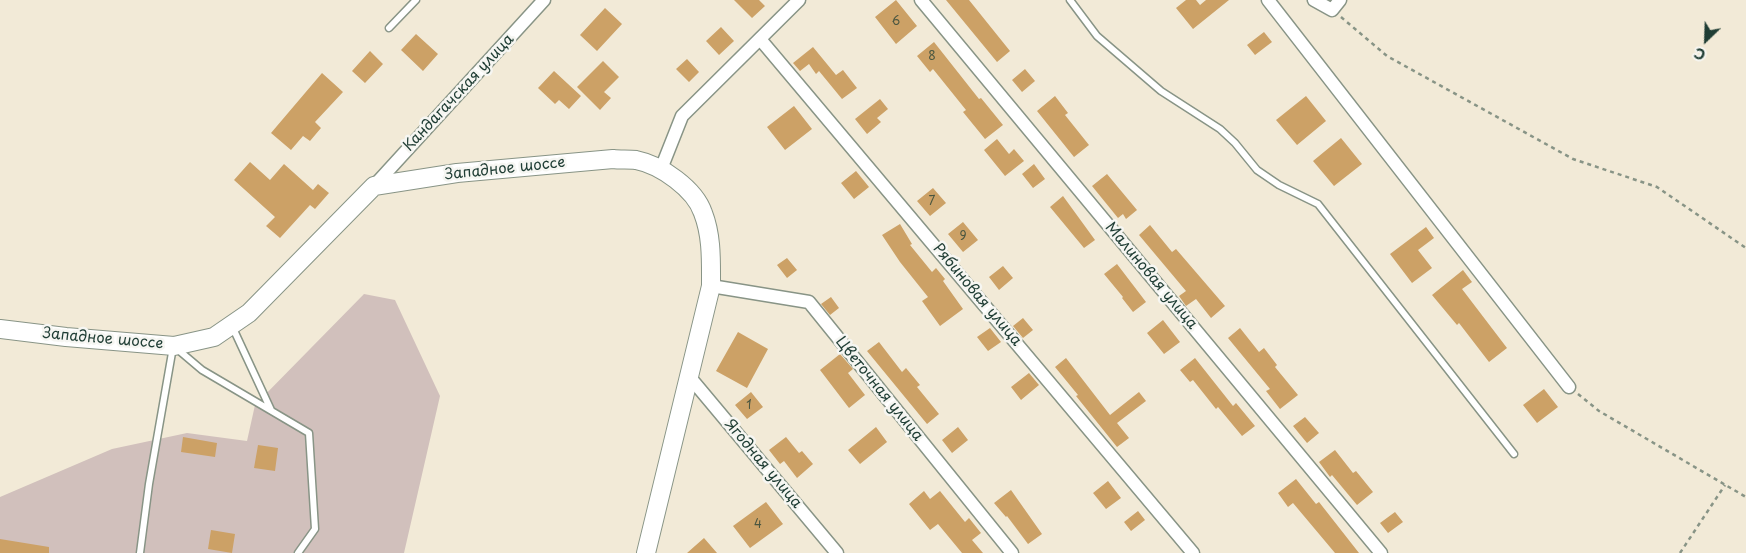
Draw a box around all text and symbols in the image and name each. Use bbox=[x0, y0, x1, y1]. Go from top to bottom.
house number: 6 bbox=[892, 15, 900, 29]
north arrow bbox=[1681, 15, 1731, 65]
street label: Кандагачская улица bbox=[400, 31, 518, 155]
text: С bbox=[1691, 42, 1709, 66]
house number: 8 bbox=[928, 50, 936, 64]
street label: Западное шоссе bbox=[444, 154, 566, 184]
house number: 7 bbox=[929, 195, 935, 209]
street label: Малиновая улица bbox=[1101, 219, 1201, 333]
house number: 9 bbox=[959, 230, 967, 244]
street label: Рябиновая улица bbox=[929, 240, 1025, 350]
street label: Западное шоссе bbox=[42, 325, 164, 353]
street label: Цветочная улица bbox=[831, 333, 927, 445]
house number: 1 bbox=[746, 399, 752, 413]
street label: Ягодная улица bbox=[721, 416, 805, 512]
house number: 4 bbox=[754, 518, 762, 532]

